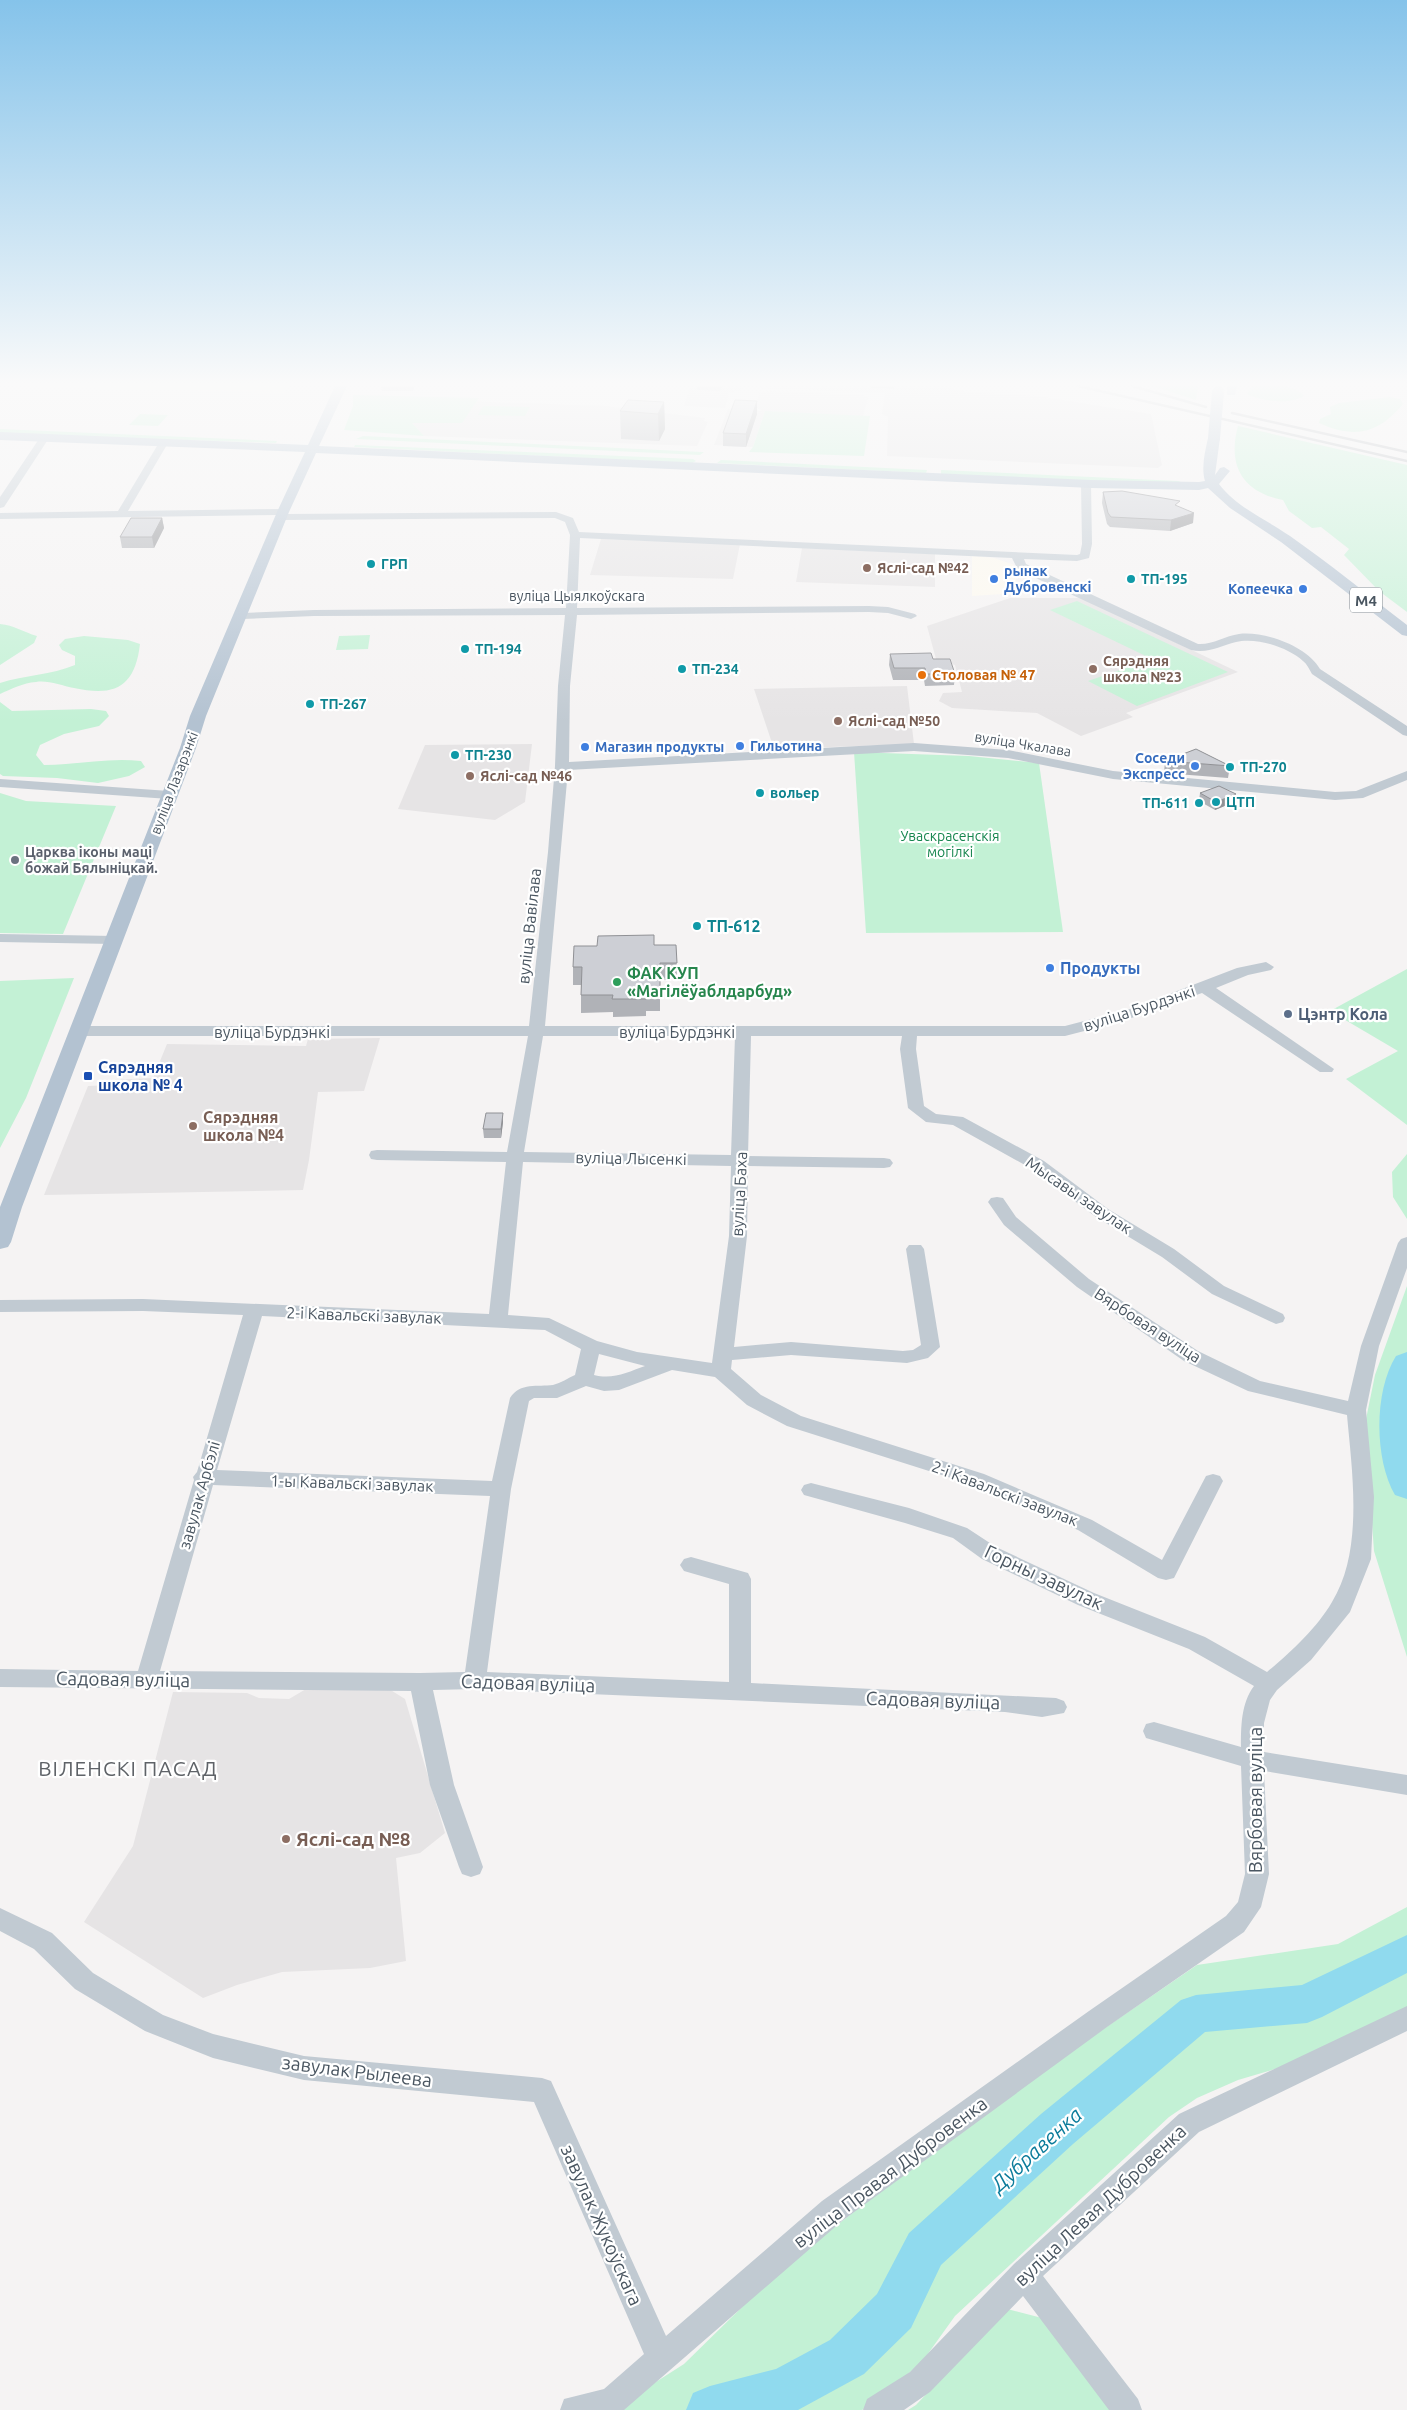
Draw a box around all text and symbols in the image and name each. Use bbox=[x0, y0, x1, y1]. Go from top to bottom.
place label: ГРП bbox=[381, 556, 408, 572]
marker: ГРП bbox=[365, 558, 377, 570]
place label: Яслі-сад №42 bbox=[877, 560, 969, 576]
marker: Яслі-сад №42 bbox=[861, 562, 873, 574]
place label: рынак Дубровенскі bbox=[1004, 563, 1091, 595]
place label: ТП-195 bbox=[1141, 571, 1188, 587]
marker: рынак Дубровенскі bbox=[988, 573, 1000, 585]
marker: ТП-195 bbox=[1125, 573, 1137, 585]
place label: Копеечка bbox=[1228, 581, 1293, 597]
marker: Копеечка bbox=[1297, 583, 1309, 595]
street label: вуліца Цыялкоўскага bbox=[509, 588, 645, 604]
road number: М4 bbox=[1350, 588, 1382, 612]
place label: ТП-194 bbox=[475, 641, 522, 657]
marker: ТП-194 bbox=[459, 643, 471, 655]
place label: Сярэдняя школа №23 bbox=[1103, 653, 1182, 685]
place label: ТП-234 bbox=[692, 661, 739, 677]
marker: ТП-234 bbox=[676, 663, 688, 675]
marker: Сярэдняя школа №23 bbox=[1087, 663, 1099, 675]
place label: Столовая № 47 bbox=[932, 667, 1035, 683]
marker: Столовая № 47 bbox=[916, 669, 928, 681]
place label: ТП-267 bbox=[320, 696, 367, 712]
marker: ТП-267 bbox=[304, 698, 316, 710]
place label: Яслі-сад №50 bbox=[848, 713, 940, 729]
marker: Яслі-сад №50 bbox=[832, 715, 844, 727]
street label: вуліца Чкалава bbox=[973, 728, 1073, 760]
street label: вуліца Лазарэнкі bbox=[147, 729, 201, 837]
place label: Гильотина bbox=[750, 738, 822, 754]
place label: Магазин продукты bbox=[595, 739, 724, 755]
marker: Гильотина bbox=[734, 740, 746, 752]
marker: Магазин продукты bbox=[579, 741, 591, 753]
place label: ТП-230 bbox=[465, 747, 512, 763]
marker: ТП-230 bbox=[449, 749, 461, 761]
place label: Соседи Экспресс bbox=[1123, 750, 1185, 782]
place label: ТП-270 bbox=[1240, 759, 1287, 775]
marker: Соседи Экспресс bbox=[1189, 760, 1201, 772]
marker: ТП-270 bbox=[1224, 761, 1236, 773]
place label: Яслі-сад №46 bbox=[480, 768, 572, 784]
marker: Яслі-сад №46 bbox=[464, 770, 476, 782]
place label: вольер bbox=[770, 785, 819, 801]
marker: вольер bbox=[754, 787, 766, 799]
place label: ЦТП bbox=[1226, 794, 1255, 810]
place label: ТП-611 bbox=[1142, 795, 1189, 811]
marker: ЦТП bbox=[1210, 796, 1222, 808]
marker: ТП-611 bbox=[1193, 797, 1205, 809]
park label: Уваскрасенскія могілкі bbox=[901, 828, 999, 860]
place label: Царква іконы маці божай Бялыніцкай. bbox=[25, 844, 158, 876]
marker: Царква іконы маці божай Бялыніцкай. bbox=[9, 854, 21, 866]
street label: вуліца Вавілава bbox=[514, 867, 544, 985]
place label: ТП-612 bbox=[707, 917, 760, 935]
marker: ТП-612 bbox=[691, 920, 703, 932]
place label: Продукты bbox=[1060, 959, 1140, 977]
marker: Продукты bbox=[1044, 962, 1056, 974]
place label: ФАК КУП «Магілёўаблдарбуд» bbox=[627, 964, 792, 1000]
marker: ФАК КУП «Магілёўаблдарбуд» bbox=[611, 976, 623, 988]
street label: вуліца Бурдэнкі bbox=[1081, 981, 1197, 1035]
place label: Цэнтр Кола bbox=[1298, 1005, 1388, 1023]
marker: Цэнтр Кола bbox=[1282, 1008, 1294, 1020]
street label: вуліца Бурдэнкі bbox=[214, 1023, 330, 1041]
street label: вуліца Бурдэнкі bbox=[619, 1023, 735, 1041]
place label: Сярэдняя школа № 4 bbox=[98, 1058, 183, 1094]
marker: Сярэдняя школа № 4 bbox=[82, 1070, 94, 1082]
place label: Сярэдняя школа №4 bbox=[203, 1108, 284, 1144]
marker: Сярэдняя школа №4 bbox=[187, 1120, 199, 1132]
street label: вуліца Лысенкі bbox=[575, 1148, 687, 1168]
street label: вуліца Баха bbox=[728, 1151, 750, 1237]
street label: Мысавы завулак bbox=[1023, 1153, 1135, 1237]
street label: Вярбовая вуліца bbox=[1091, 1284, 1205, 1366]
street label: 2-і Кавальскі завулак bbox=[286, 1303, 442, 1327]
street label: завулак Арбэлі bbox=[175, 1439, 223, 1551]
street label: 2-і Кавальскі завулак bbox=[929, 1457, 1081, 1529]
street label: 1-ы Кавальскі завулак bbox=[270, 1471, 434, 1495]
street label: Горны завулак bbox=[981, 1540, 1107, 1614]
street label: Садовая вуліца bbox=[56, 1667, 190, 1691]
street label: Садовая вуліца bbox=[460, 1670, 596, 1696]
street label: Садовая вуліца bbox=[865, 1687, 1001, 1713]
street label: Вярбовая вуліца bbox=[1244, 1727, 1266, 1873]
district label: ВІЛЕНСКІ ПАСАД bbox=[38, 1756, 218, 1780]
place label: Яслі-сад №8 bbox=[296, 1828, 411, 1850]
marker: Яслі-сад №8 bbox=[280, 1833, 292, 1845]
street label: завулак Рылеева bbox=[281, 2051, 433, 2091]
street label: вуліца Правая Дубровенка bbox=[789, 2092, 991, 2252]
water label: Дубравенка bbox=[984, 2102, 1086, 2197]
street label: вуліца Левая Дубровенка bbox=[1010, 2120, 1190, 2290]
street label: завулак Жукоўскага bbox=[557, 2141, 647, 2309]

